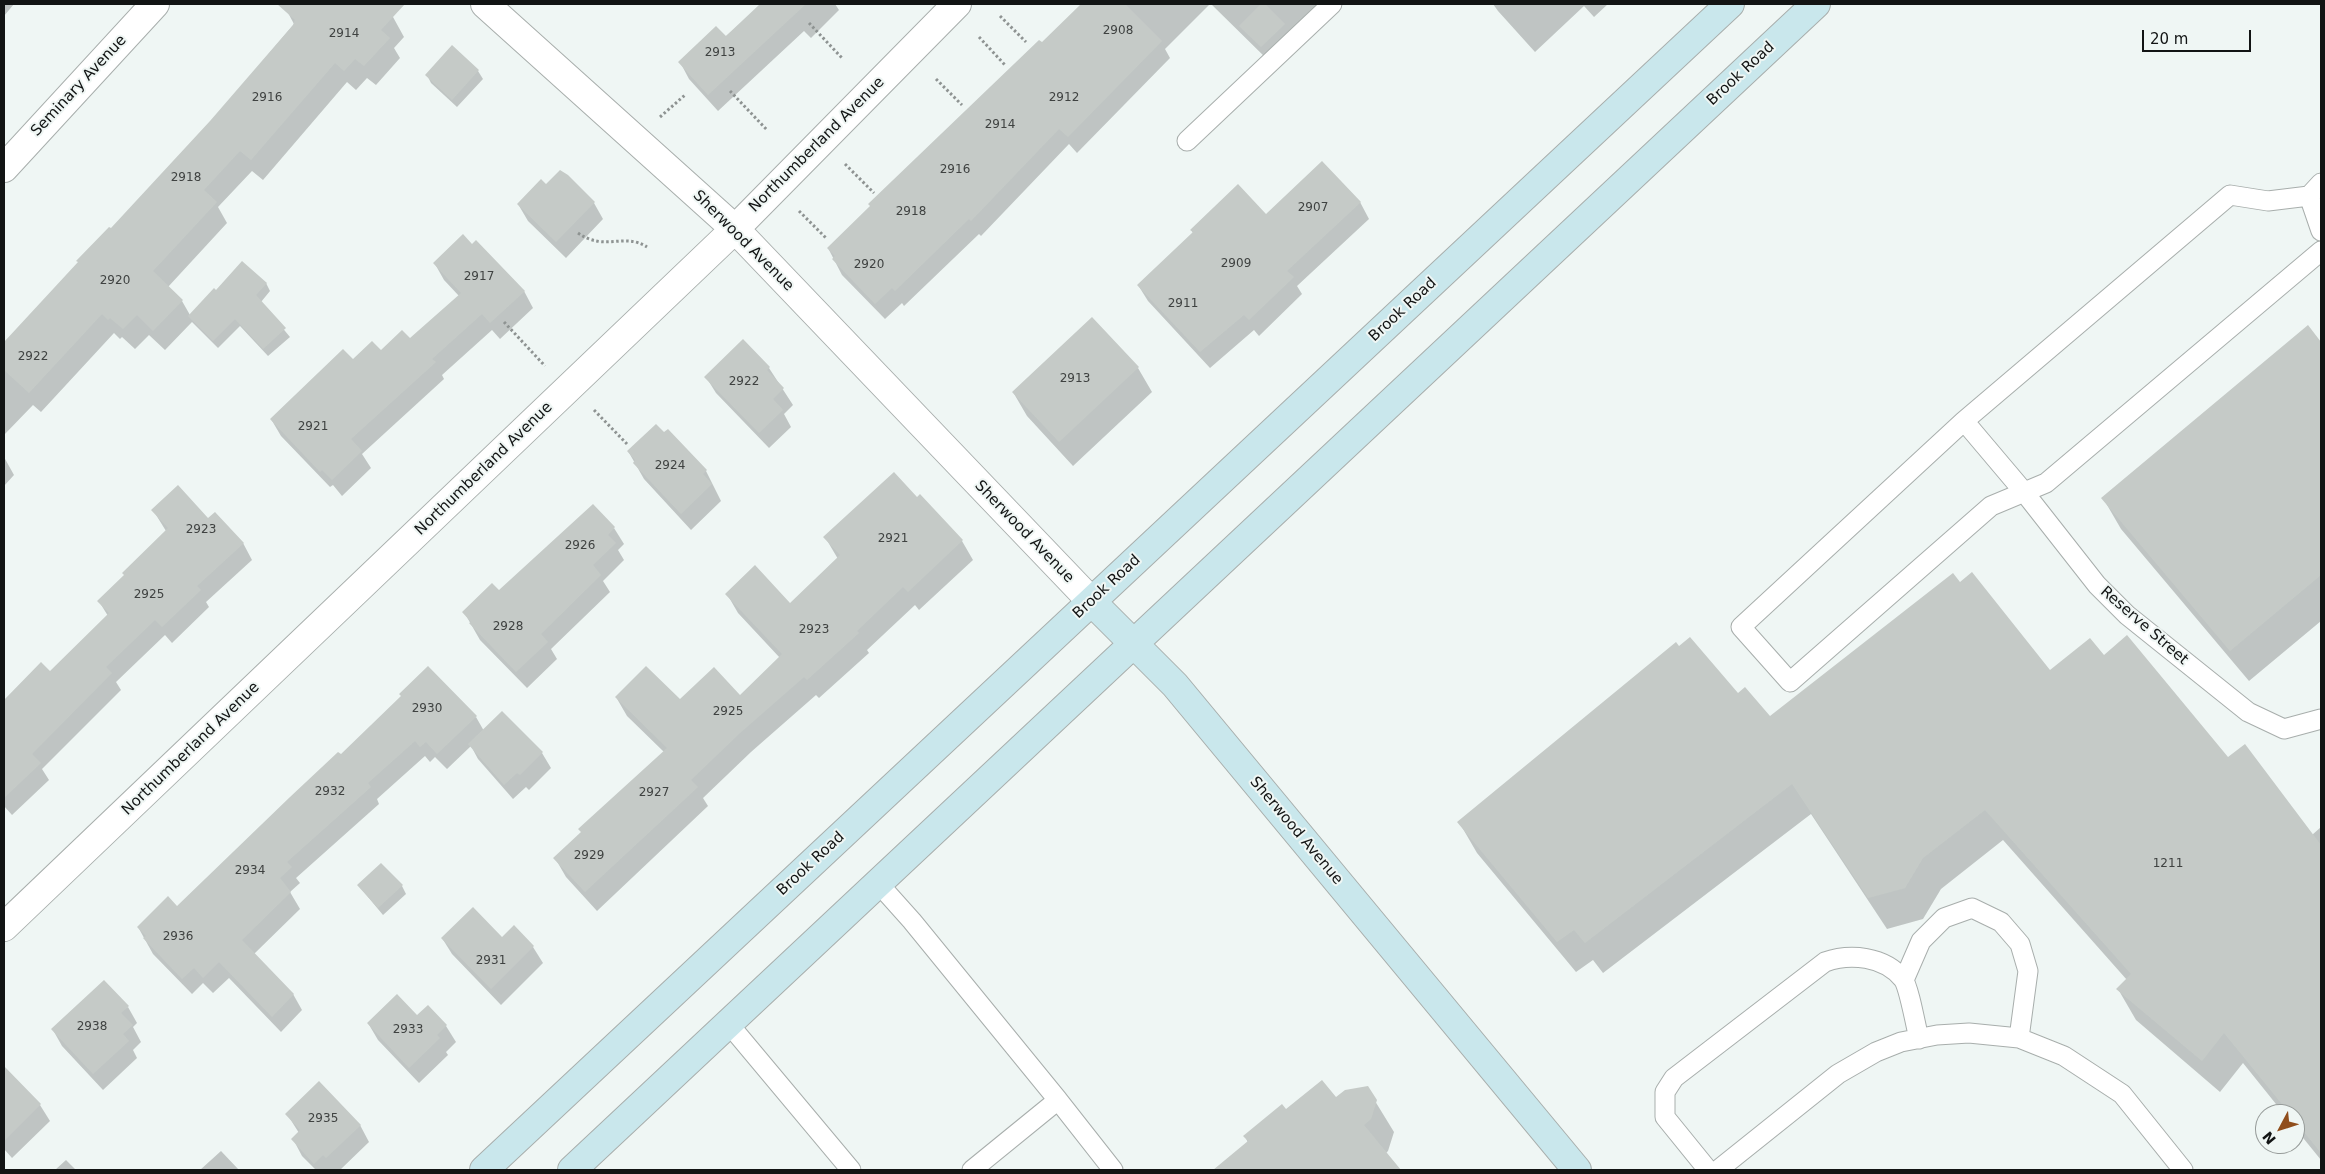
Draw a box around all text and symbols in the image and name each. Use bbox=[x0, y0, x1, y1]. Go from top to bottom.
scale bar bbox=[2145, 20, 2254, 52]
house number: 2908 bbox=[1103, 24, 1133, 38]
house number: 2914 bbox=[329, 27, 359, 41]
text: 20 m bbox=[2150, 30, 2188, 48]
street label: Seminary Avenue bbox=[27, 32, 131, 140]
street label: Brook Road bbox=[1704, 38, 1778, 110]
house number: 2913 bbox=[705, 46, 735, 60]
street label: Northumberland Avenue bbox=[746, 74, 888, 216]
house number: 2916 bbox=[252, 91, 282, 105]
house number: 2912 bbox=[1049, 91, 1079, 105]
house number: 2914 bbox=[985, 118, 1015, 132]
house number: 2916 bbox=[940, 163, 970, 177]
house number: 2918 bbox=[171, 171, 201, 185]
street label: Sherwood Avenue bbox=[689, 187, 797, 295]
house number: 2907 bbox=[1298, 201, 1328, 215]
house number: 2918 bbox=[896, 205, 926, 219]
house number: 2909 bbox=[1221, 257, 1251, 271]
house number: 2920 bbox=[854, 258, 884, 272]
house number: 2917 bbox=[464, 270, 494, 284]
house number: 2920 bbox=[100, 274, 130, 288]
street label: Brook Road bbox=[1366, 274, 1440, 346]
house number: 2911 bbox=[1168, 297, 1198, 311]
house number: 2922 bbox=[18, 350, 48, 364]
house number: 2913 bbox=[1060, 372, 1090, 386]
house number: 2922 bbox=[729, 375, 759, 389]
street label: Northumberland Avenue bbox=[412, 399, 556, 539]
house number: 2921 bbox=[298, 420, 328, 434]
house number: 2924 bbox=[655, 459, 685, 473]
street label: Sherwood Avenue bbox=[971, 477, 1077, 587]
house number: 2923 bbox=[186, 523, 216, 537]
house number: 2921 bbox=[878, 532, 908, 546]
house number: 2926 bbox=[565, 539, 595, 553]
street label: Brook Road bbox=[1070, 551, 1144, 623]
street label: Reserve Street bbox=[2096, 583, 2192, 669]
house number: 2925 bbox=[134, 588, 164, 602]
house number: 2928 bbox=[493, 620, 523, 634]
house number: 2923 bbox=[799, 623, 829, 637]
street label: Northumberland Avenue bbox=[119, 679, 263, 819]
house number: 2930 bbox=[412, 702, 442, 716]
house number: 2925 bbox=[713, 705, 743, 719]
street label: Sherwood Avenue bbox=[1246, 773, 1346, 889]
house number: 2932 bbox=[315, 785, 345, 799]
house number: 2927 bbox=[639, 786, 669, 800]
street label: Brook Road bbox=[774, 828, 848, 900]
house number: 2929 bbox=[574, 849, 604, 863]
house number: 1211 bbox=[2153, 857, 2183, 871]
house number: 2934 bbox=[235, 864, 265, 878]
house number: 2936 bbox=[163, 930, 193, 944]
house number: 2931 bbox=[476, 954, 506, 968]
house number: 2938 bbox=[77, 1020, 107, 1034]
house number: 2933 bbox=[393, 1023, 423, 1037]
north arrow bbox=[2255, 1104, 2305, 1154]
house number: 2935 bbox=[308, 1112, 338, 1126]
text: N bbox=[2259, 1128, 2279, 1148]

